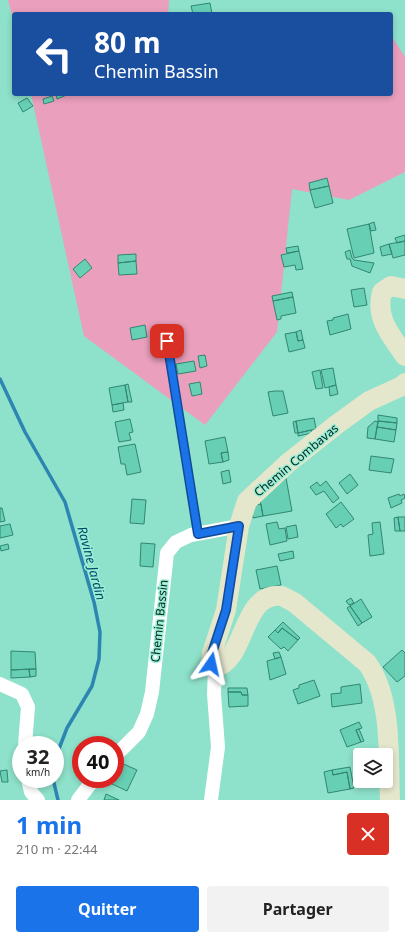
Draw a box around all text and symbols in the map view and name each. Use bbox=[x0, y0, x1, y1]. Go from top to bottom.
text: 80 m bbox=[94, 23, 161, 61]
icon: left bbox=[28, 28, 80, 80]
text: Chemin Bassin bbox=[94, 59, 219, 83]
pin bbox=[150, 324, 184, 358]
icon: arrive bbox=[156, 330, 178, 352]
street label: Chemin Combavas bbox=[250, 419, 342, 500]
water label: Ravine Jardin bbox=[73, 524, 111, 602]
street label: Chemin Bassin bbox=[146, 579, 172, 663]
position arrow bbox=[190, 643, 232, 685]
speed limit sign: 40 bbox=[72, 736, 124, 788]
text: 32 bbox=[27, 743, 49, 770]
map controls bbox=[353, 748, 393, 788]
button: layers bbox=[353, 748, 393, 788]
text: km/h bbox=[26, 765, 50, 779]
text: 1 min bbox=[16, 808, 82, 841]
button: close bbox=[347, 813, 389, 855]
text: 210 m · 22:44 bbox=[16, 840, 97, 858]
button: Quitter bbox=[16, 886, 199, 932]
button: Partager bbox=[207, 886, 389, 932]

